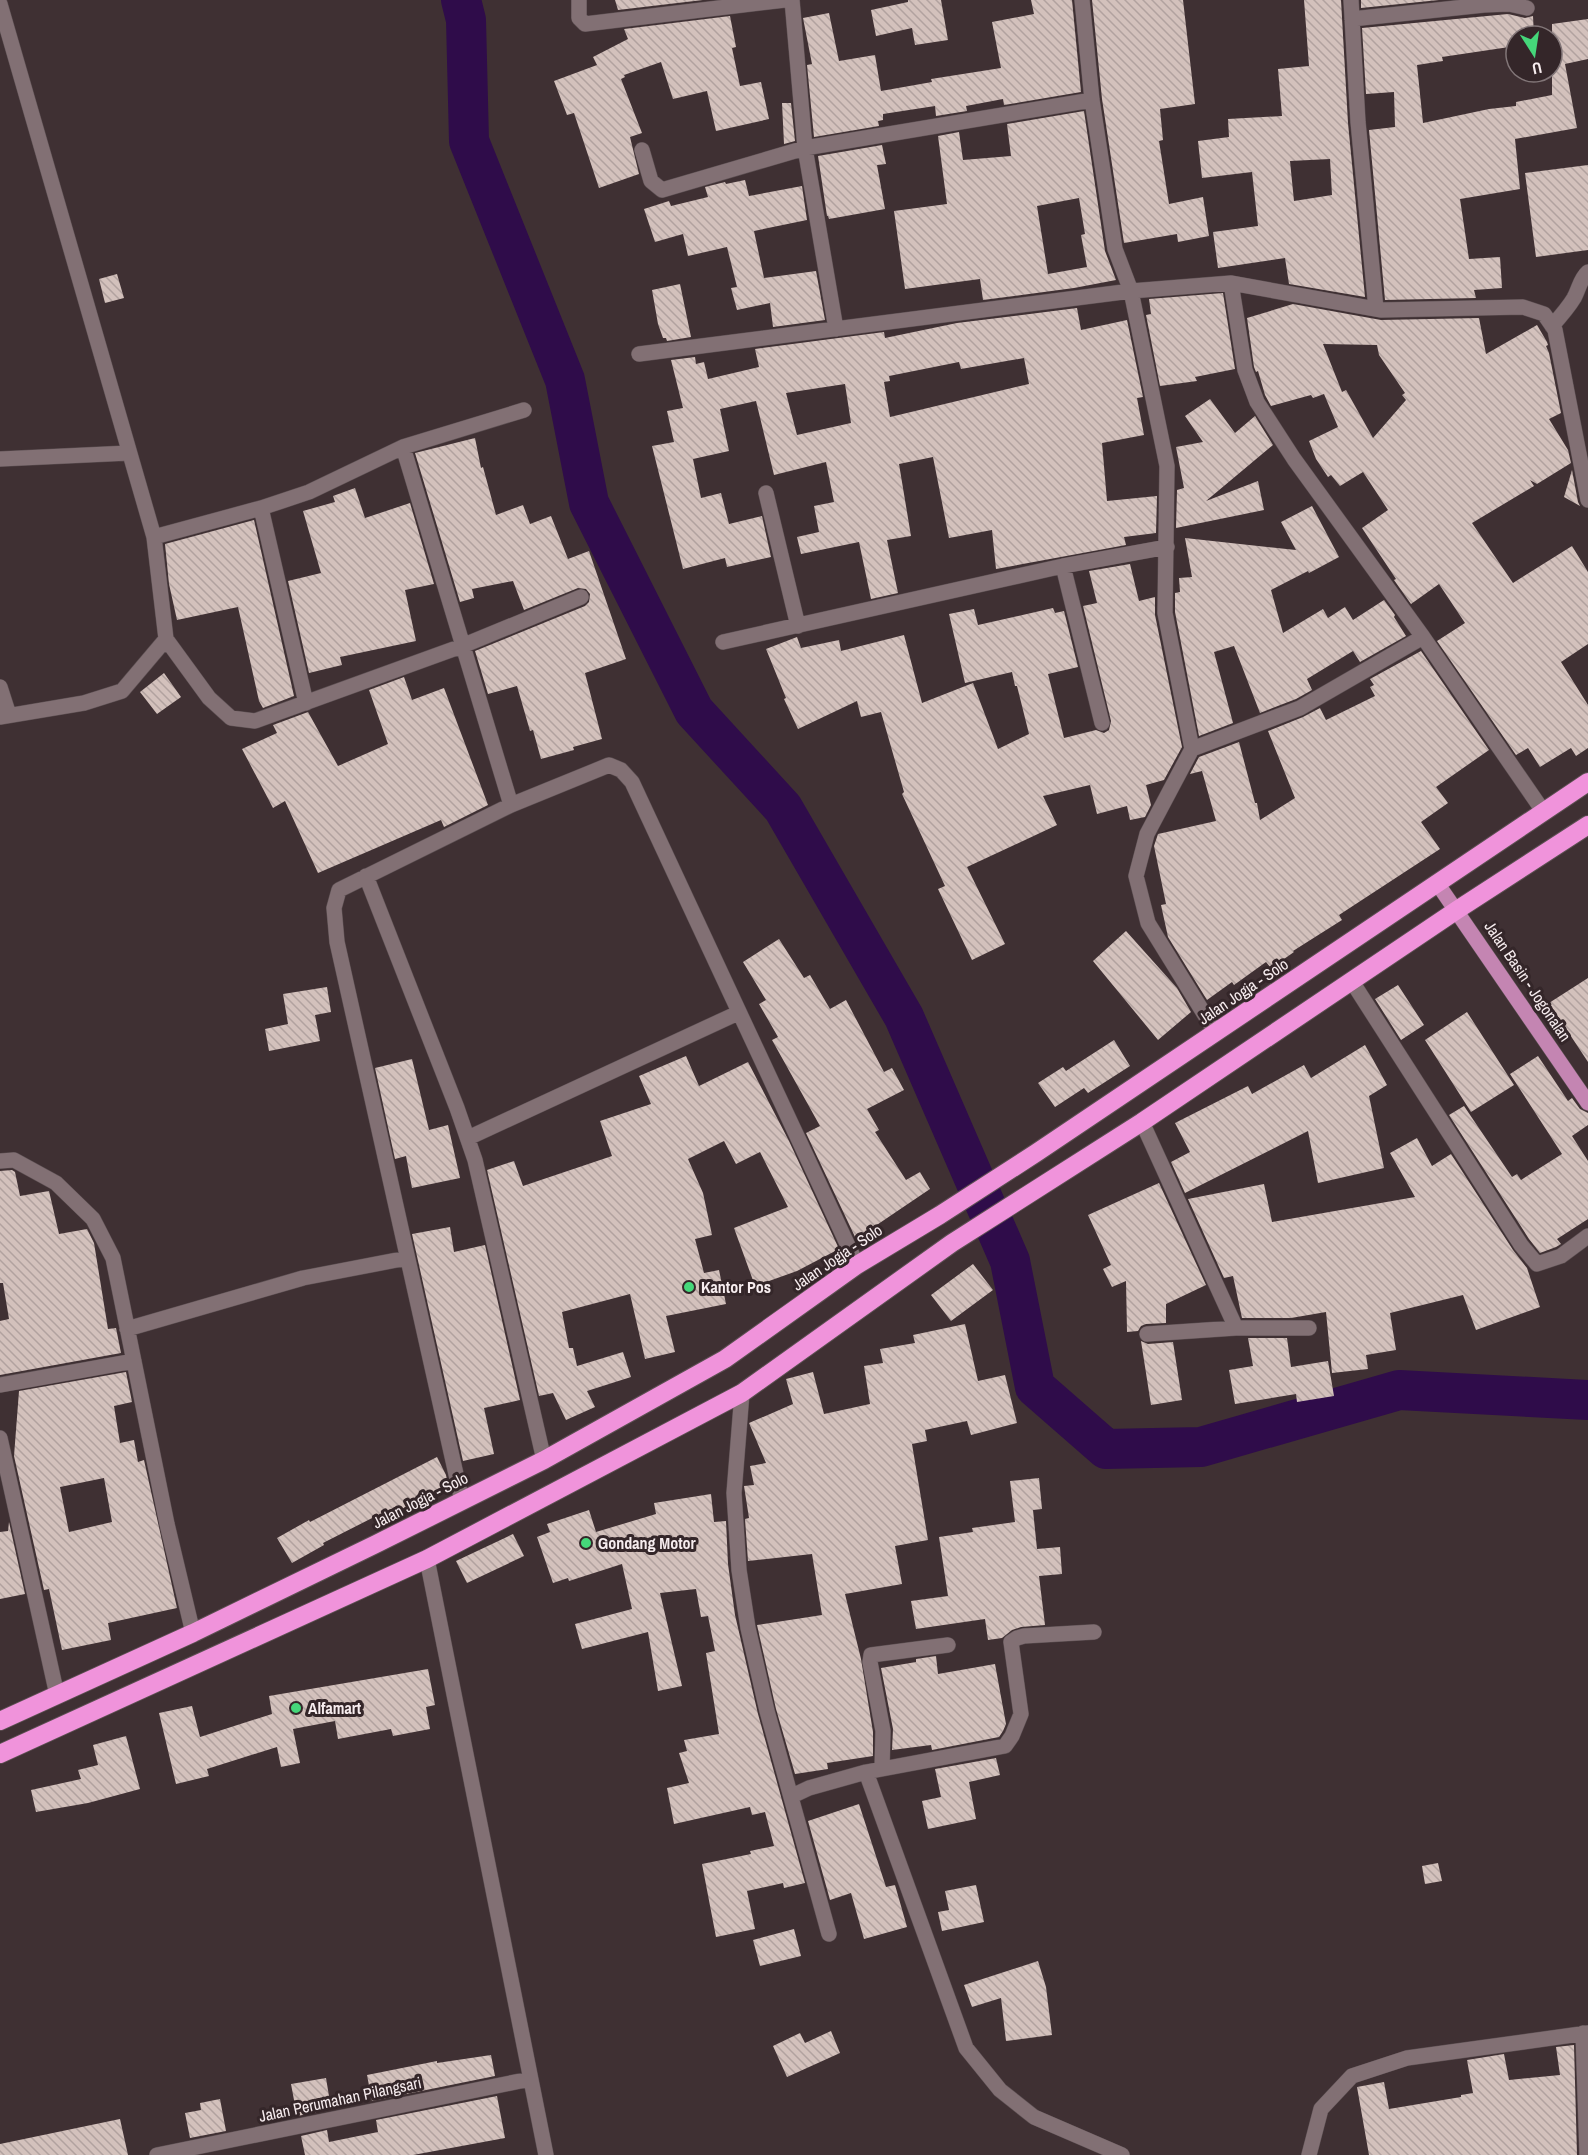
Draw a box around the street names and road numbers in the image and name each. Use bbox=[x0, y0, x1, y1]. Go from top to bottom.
street label: Jalan Basin - Jogonalan bbox=[1480, 916, 1576, 1046]
street label: Jalan Jogja - Solo bbox=[1194, 953, 1292, 1029]
street label: Jalan Jogja - Solo bbox=[788, 1219, 886, 1295]
street label: Jalan Jogja - Solo bbox=[369, 1467, 471, 1533]
street label: Jalan Perumahan Pilangsari bbox=[257, 2071, 423, 2127]

